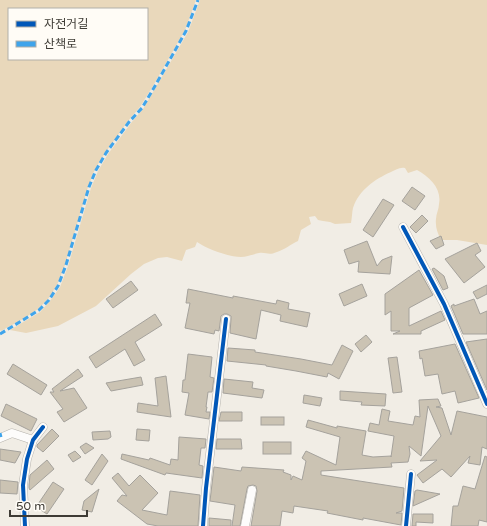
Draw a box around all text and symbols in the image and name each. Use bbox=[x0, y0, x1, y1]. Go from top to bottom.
legend bbox=[8, 8, 148, 60]
text: 자전거길 bbox=[44, 17, 88, 31]
text: 산책로 bbox=[44, 37, 77, 51]
scale bar bbox=[10, 492, 87, 518]
text: 50 m bbox=[16, 499, 45, 513]

